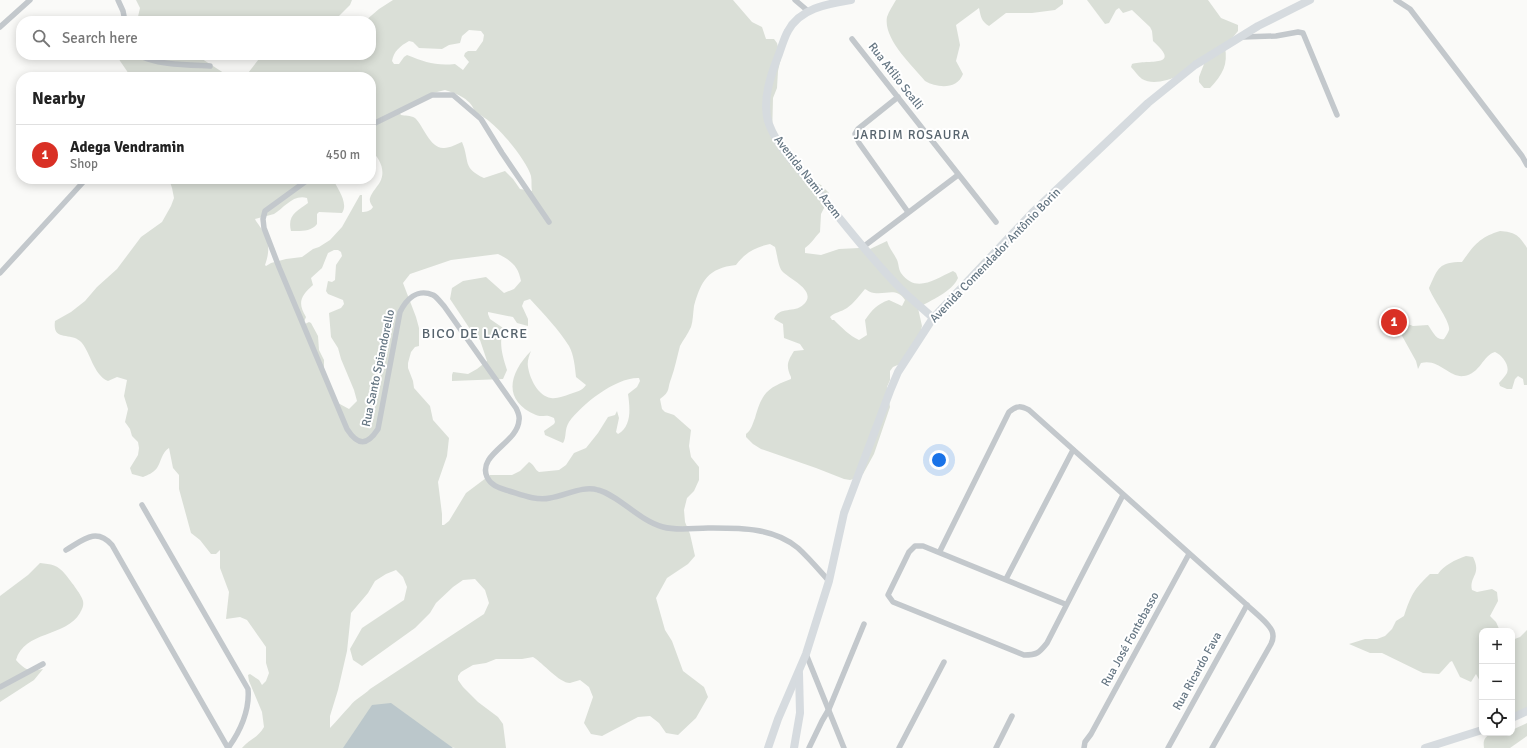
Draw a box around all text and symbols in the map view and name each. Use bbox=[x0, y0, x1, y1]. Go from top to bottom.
search box bbox=[16, 16, 376, 60]
icon: search bbox=[30, 27, 52, 49]
text: Search here bbox=[62, 29, 138, 47]
street label: Rua Atílio Scalli bbox=[865, 40, 926, 113]
text: Nearby bbox=[32, 88, 85, 109]
district label: JARDIM ROSAURA bbox=[854, 127, 970, 143]
street label: Avenida Nami Azem bbox=[771, 133, 845, 222]
text: Adega Vendramin bbox=[70, 138, 184, 156]
text: 1 bbox=[41, 147, 49, 163]
text: 450 m bbox=[326, 147, 360, 163]
text: Shop bbox=[70, 156, 98, 172]
street label: Avenida Comendador Antônio Borin bbox=[927, 185, 1064, 326]
pin: 1 bbox=[1381, 307, 1407, 337]
street label: Rua Santo Spiandorello bbox=[359, 308, 398, 428]
district label: BICO DE LACRE bbox=[422, 325, 528, 342]
your location bbox=[929, 450, 949, 470]
street label: Rua José Fontebasso bbox=[1098, 589, 1163, 689]
map controls bbox=[1479, 628, 1515, 736]
button: + bbox=[1479, 628, 1515, 664]
street label: Rua Ricardo Fava bbox=[1170, 629, 1225, 713]
button: − bbox=[1479, 664, 1515, 700]
button: locate bbox=[1479, 700, 1515, 736]

